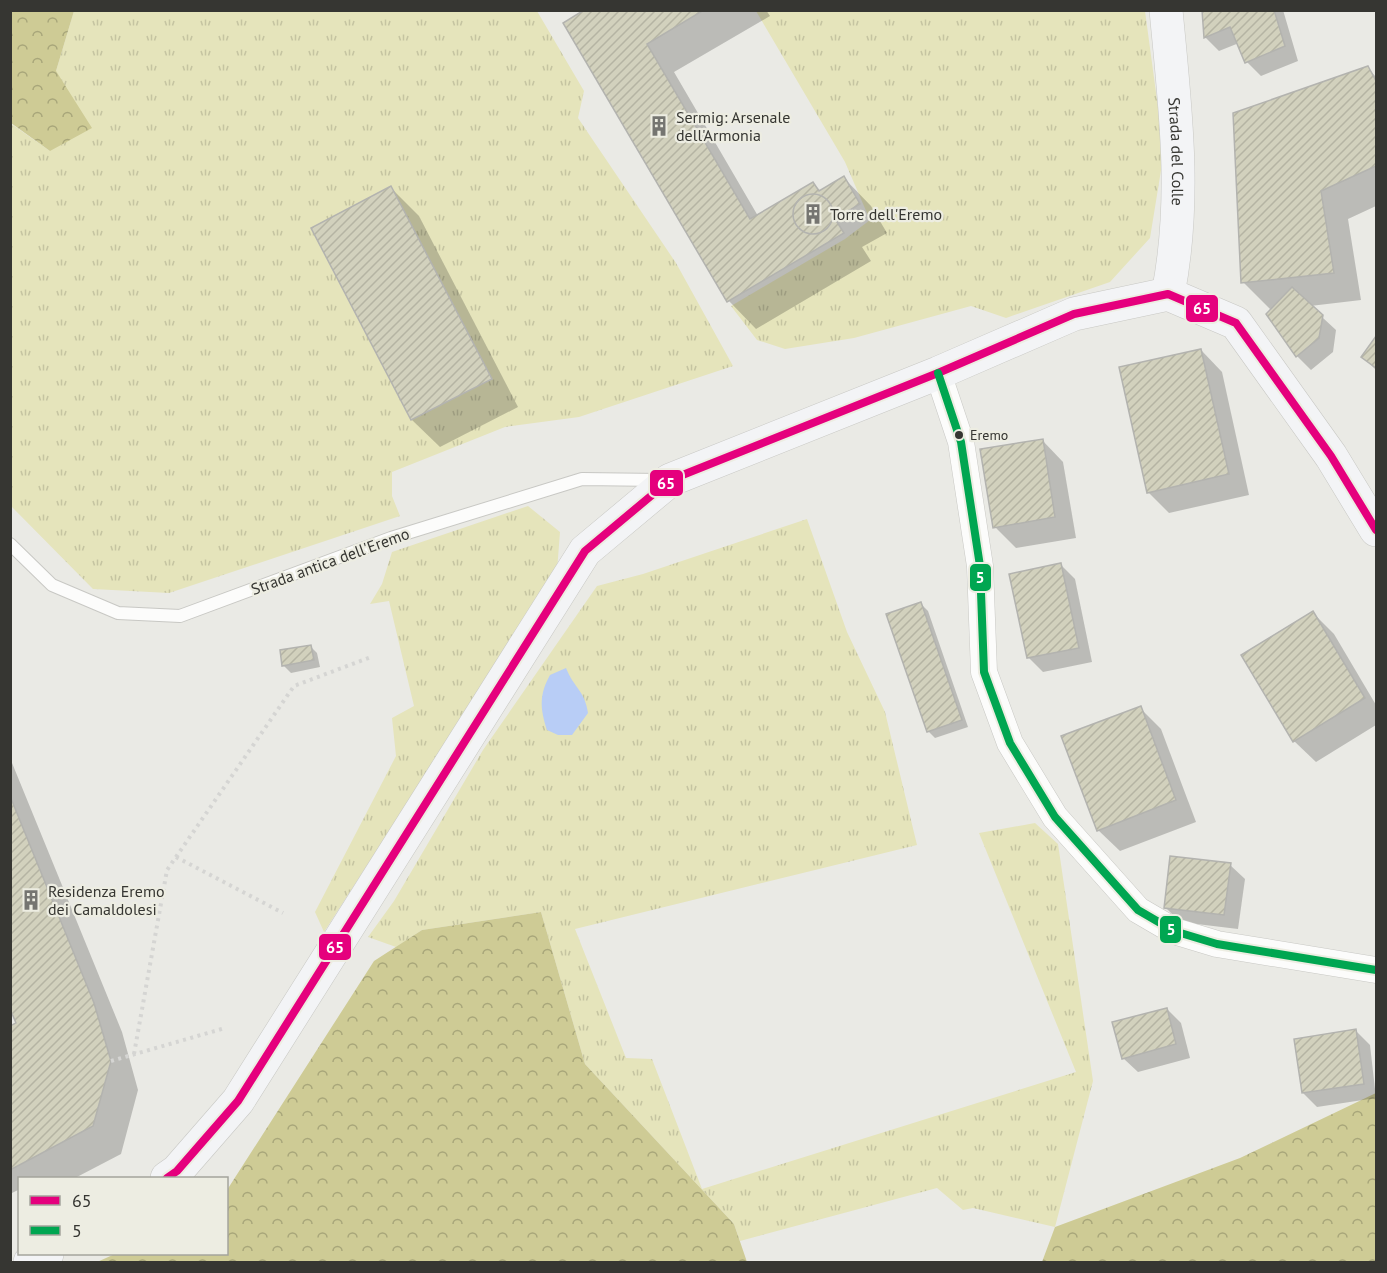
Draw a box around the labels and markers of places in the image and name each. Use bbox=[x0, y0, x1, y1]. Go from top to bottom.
place label: Sermig: Arsenale dell'Armonia bbox=[676, 107, 790, 145]
building icon: Sermig: Arsenale dell'Armonia bbox=[647, 114, 671, 138]
building icon: Torre dell'Eremo bbox=[801, 202, 825, 226]
place label: Torre dell'Eremo bbox=[830, 204, 942, 224]
place label: Eremo bbox=[970, 426, 1008, 444]
marker: Eremo bbox=[953, 429, 965, 441]
place label: Residenza Eremo dei Camaldolesi bbox=[48, 881, 164, 919]
building icon: Residenza Eremo dei Camaldolesi bbox=[19, 888, 43, 912]

